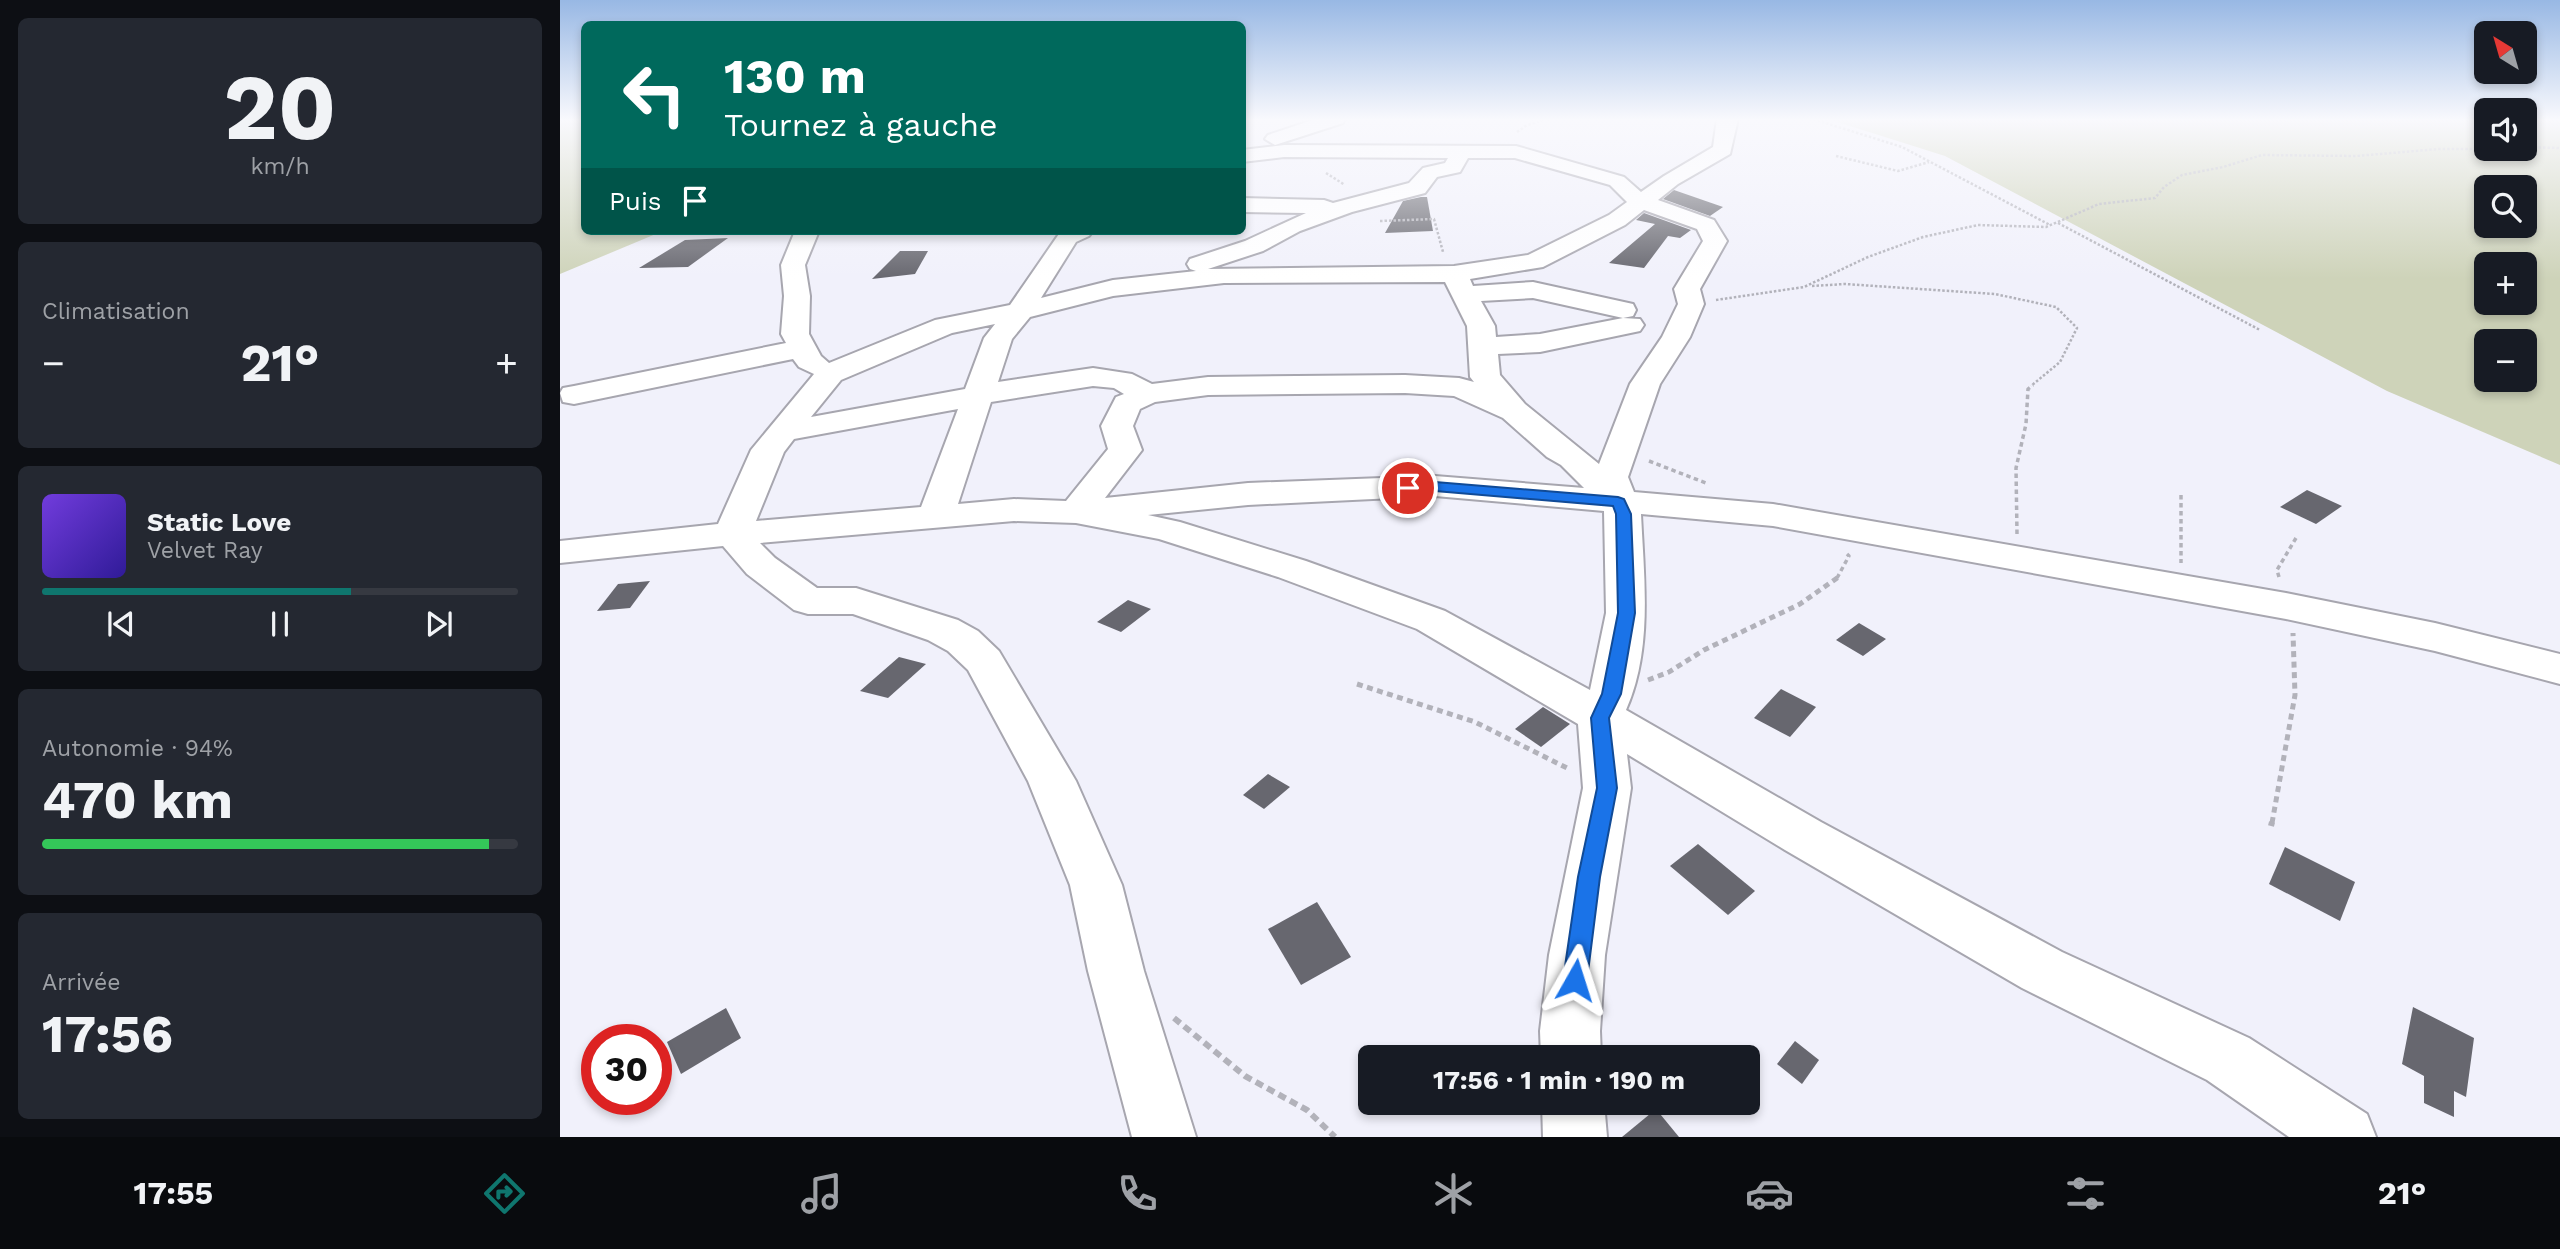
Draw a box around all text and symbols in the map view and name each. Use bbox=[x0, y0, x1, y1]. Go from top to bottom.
north arrow bbox=[2474, 21, 2538, 84]
map controls bbox=[2474, 21, 2537, 392]
text: 130 m bbox=[724, 47, 866, 105]
icon: left bbox=[609, 49, 700, 140]
text: 20 bbox=[224, 54, 336, 161]
button: sound bbox=[2474, 98, 2537, 161]
text: Tournez à gauche bbox=[724, 106, 997, 144]
text: km/h bbox=[250, 153, 310, 180]
button: search bbox=[2474, 175, 2537, 238]
icon: arrive bbox=[676, 182, 714, 220]
text: Puis bbox=[609, 186, 662, 216]
button: + bbox=[2474, 252, 2537, 315]
text: Climatisation bbox=[42, 298, 190, 325]
button: − bbox=[2474, 329, 2537, 392]
text: 21° bbox=[240, 333, 320, 394]
text: − bbox=[42, 341, 65, 385]
text: + bbox=[495, 341, 518, 385]
pin bbox=[1378, 458, 1438, 518]
icon: arrive bbox=[1389, 469, 1427, 507]
text: Static Love bbox=[147, 507, 291, 537]
text: Velvet Ray bbox=[147, 537, 263, 564]
icon: previous bbox=[102, 605, 140, 643]
icon: pause bbox=[261, 605, 299, 643]
icon: next bbox=[420, 605, 458, 643]
text: Autonomie · 94% bbox=[42, 735, 233, 762]
text: 470 km bbox=[42, 770, 233, 831]
position arrow bbox=[1538, 943, 1612, 1017]
text: Arrivée bbox=[42, 969, 121, 996]
text: 17:56 bbox=[42, 1004, 173, 1065]
speed limit sign: 30 bbox=[581, 1024, 672, 1115]
text: 17:56 · 1 min · 190 m bbox=[1433, 1065, 1685, 1095]
icon: directions bbox=[480, 1169, 529, 1218]
icon: music bbox=[797, 1169, 846, 1218]
icon: phone bbox=[1113, 1169, 1162, 1218]
icon: climate bbox=[1429, 1169, 1478, 1218]
icon: car bbox=[1745, 1169, 1794, 1218]
icon: filters bbox=[2061, 1169, 2110, 1218]
text: 17:55 bbox=[134, 1174, 213, 1212]
text: 21° bbox=[2378, 1174, 2426, 1212]

